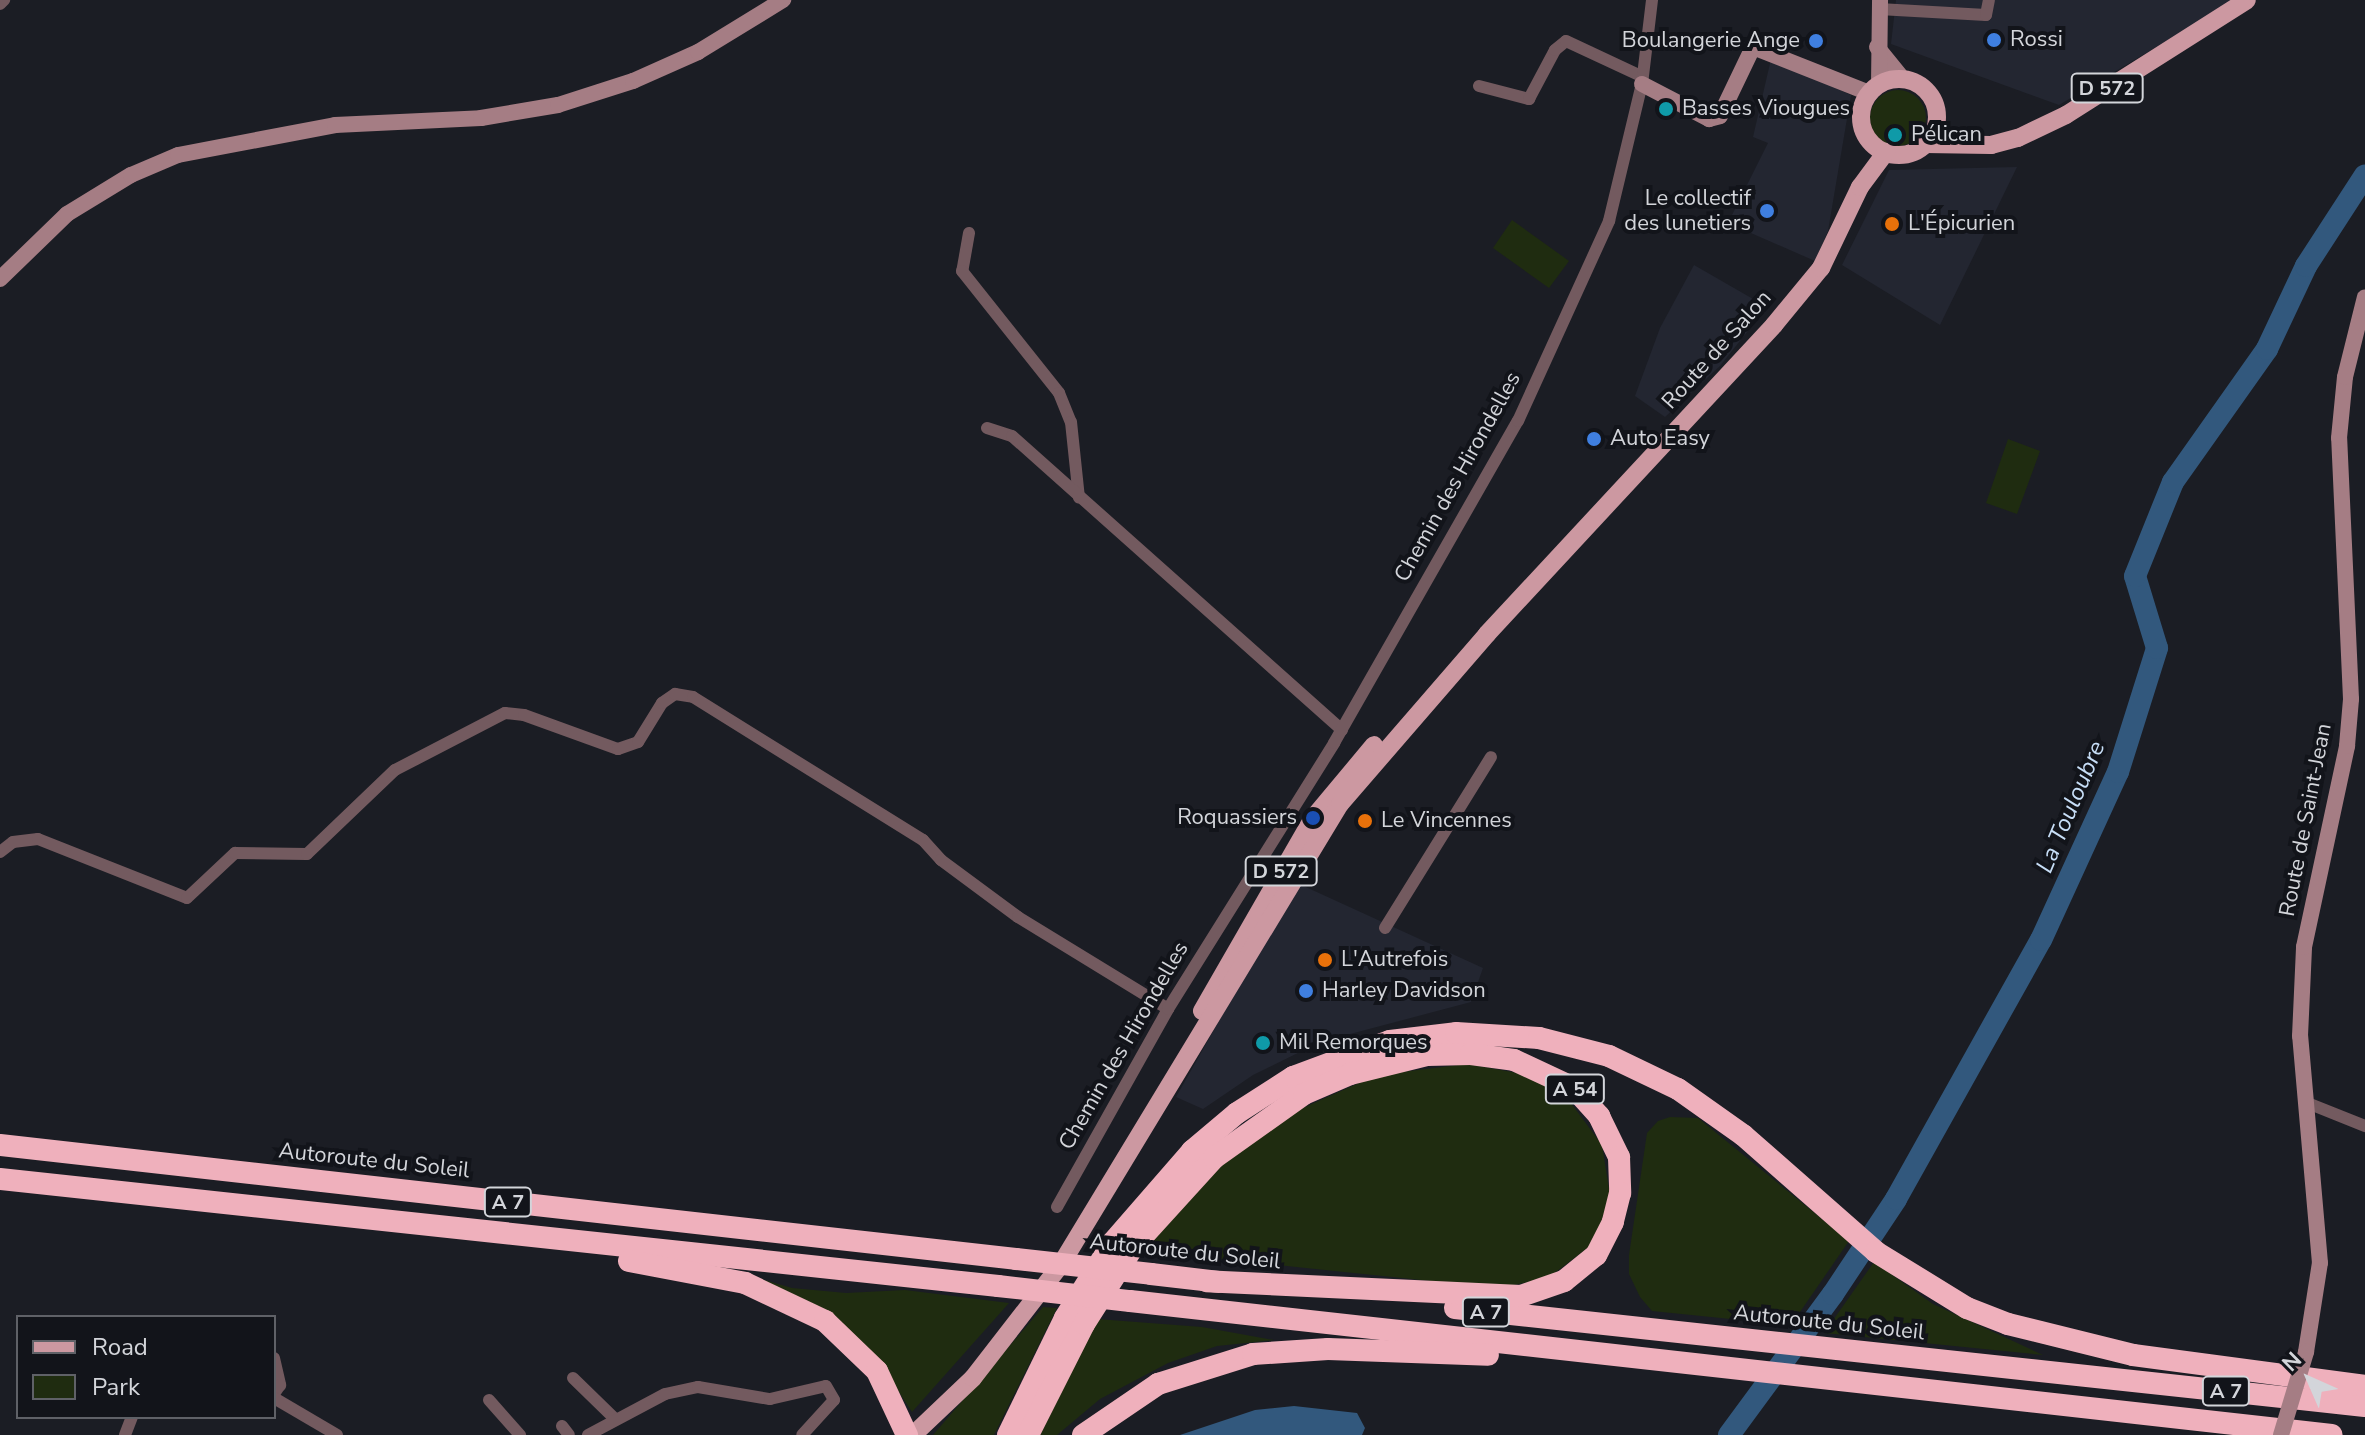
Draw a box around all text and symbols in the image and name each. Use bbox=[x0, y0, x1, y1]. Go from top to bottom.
place label: Rossi bbox=[2010, 27, 2063, 53]
place label: Boulangerie Ange bbox=[1622, 28, 1800, 54]
marker: Rossi bbox=[1985, 31, 2003, 49]
marker: Boulangerie Ange bbox=[1807, 32, 1825, 50]
road number: D 572 bbox=[2069, 72, 2145, 104]
place label: Basses Viougues bbox=[1682, 96, 1850, 122]
marker: Basses Viougues bbox=[1657, 100, 1675, 118]
place label: Pélican bbox=[1911, 122, 1982, 148]
marker: Pélican bbox=[1886, 126, 1904, 144]
place label: Le collectif des lunetiers bbox=[1624, 185, 1751, 236]
marker: Le collectif des lunetiers bbox=[1758, 202, 1776, 220]
place label: L'Épicurien bbox=[1908, 211, 2015, 237]
marker: L'Épicurien bbox=[1883, 215, 1901, 233]
street label: Route de Salon bbox=[1657, 285, 1777, 415]
street label: Chemin des Hirondelles bbox=[1389, 367, 1527, 587]
place label: Auto Easy bbox=[1610, 426, 1710, 452]
marker: Auto Easy bbox=[1585, 430, 1603, 448]
street label: Route de Saint-Jean bbox=[2274, 721, 2338, 919]
water label: La Touloubre bbox=[2030, 737, 2112, 877]
place label: Roquassiers bbox=[1177, 805, 1297, 831]
place label: Le Vincennes bbox=[1381, 808, 1512, 834]
marker: Roquassiers bbox=[1304, 809, 1322, 827]
marker: Le Vincennes bbox=[1356, 812, 1374, 830]
road number: D 572 bbox=[1243, 855, 1319, 887]
street label: Chemin des Hirondelles bbox=[1054, 937, 1194, 1155]
place label: L'Autrefois bbox=[1341, 947, 1448, 973]
marker: L'Autrefois bbox=[1316, 951, 1334, 969]
place label: Harley Davidson bbox=[1322, 978, 1486, 1004]
marker: Harley Davidson bbox=[1297, 982, 1315, 1000]
place label: Mil Remorques bbox=[1279, 1030, 1428, 1056]
marker: Mil Remorques bbox=[1254, 1034, 1272, 1052]
road number: A 54 bbox=[1543, 1073, 1607, 1105]
street label: Autoroute du Soleil bbox=[277, 1138, 471, 1184]
road number: A 7 bbox=[482, 1186, 534, 1218]
street label: Autoroute du Soleil bbox=[1088, 1229, 1282, 1275]
road number: A 7 bbox=[1460, 1296, 1512, 1328]
street label: Autoroute du Soleil bbox=[1732, 1300, 1926, 1346]
legend bbox=[16, 1315, 276, 1419]
text: Road bbox=[92, 1331, 148, 1363]
north arrow bbox=[2269, 1339, 2349, 1419]
text: N bbox=[2276, 1346, 2308, 1378]
text: Park bbox=[92, 1371, 140, 1403]
road number: A 7 bbox=[2200, 1375, 2252, 1407]

